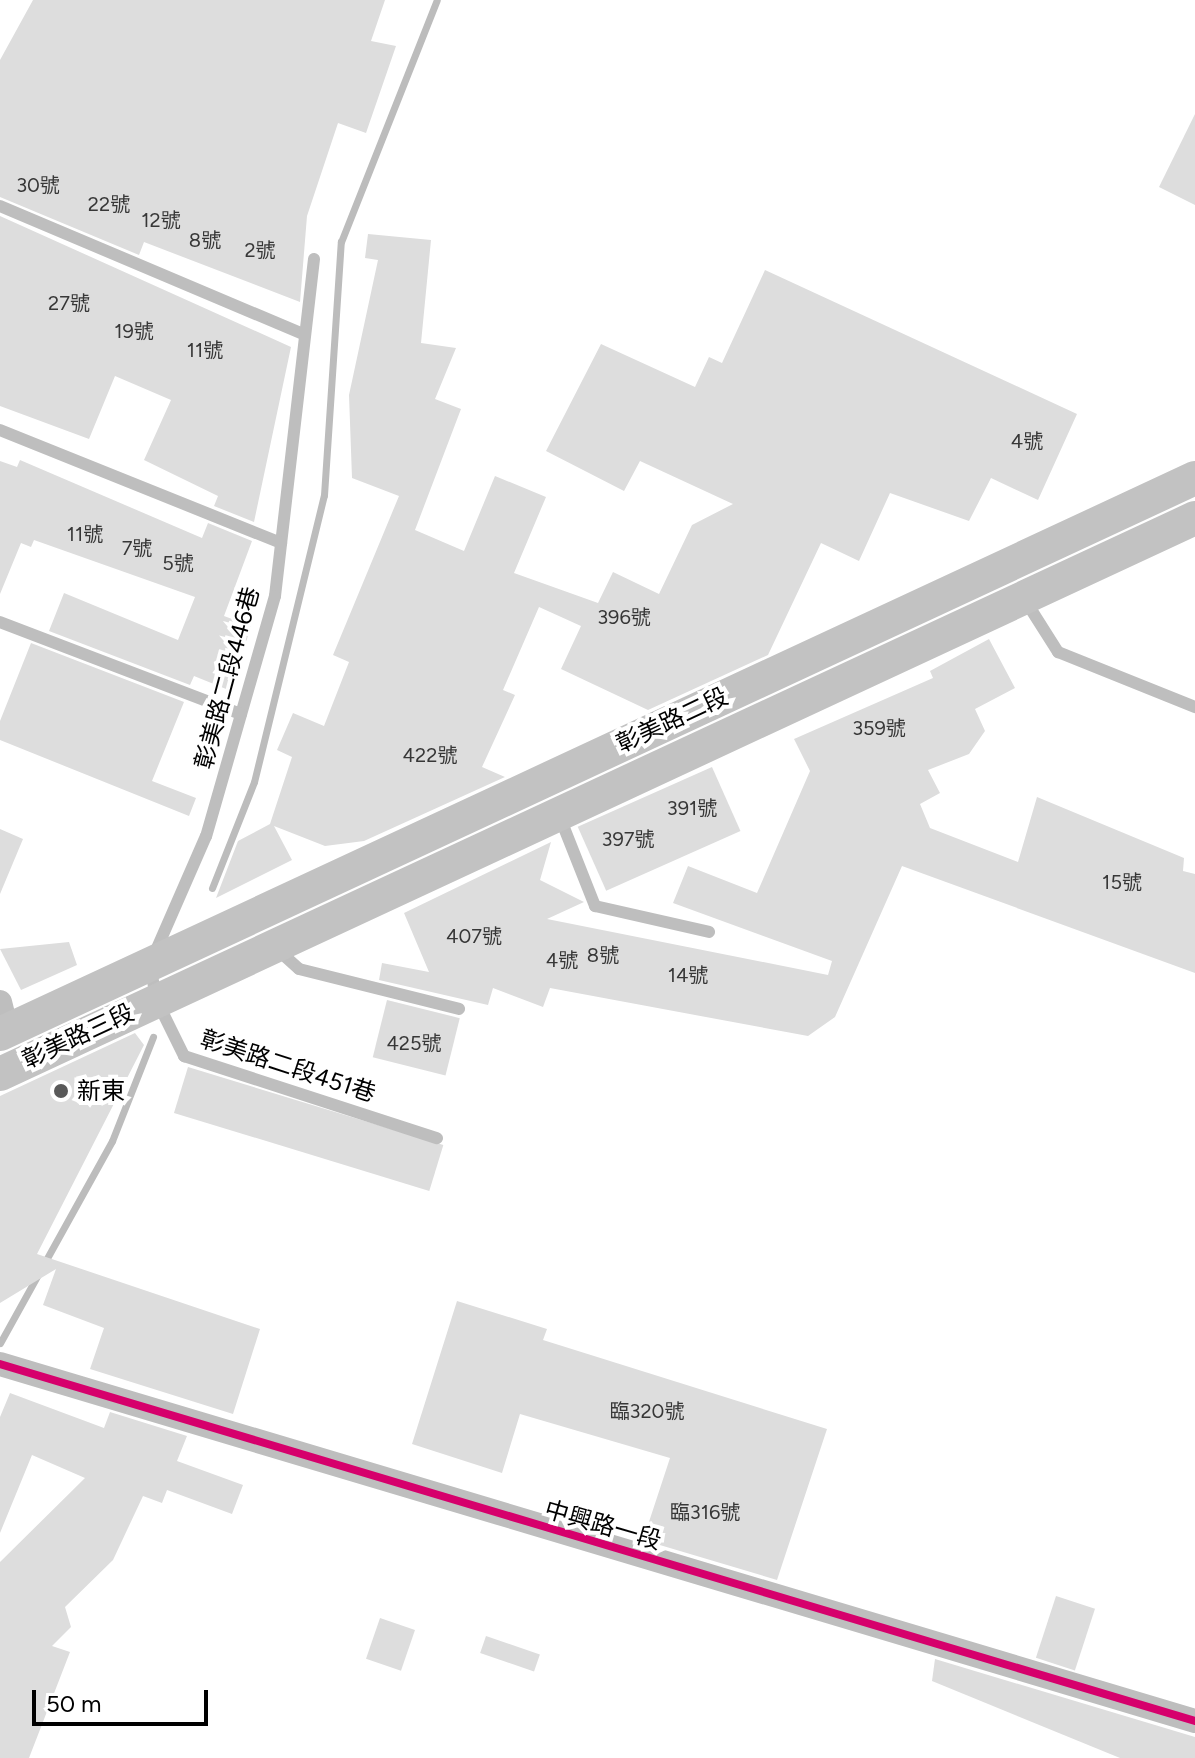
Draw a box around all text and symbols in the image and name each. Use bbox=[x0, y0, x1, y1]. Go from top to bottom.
house number: 30號 bbox=[16, 173, 60, 197]
house number: 22號 bbox=[88, 192, 130, 216]
house number: 12號 bbox=[141, 208, 181, 232]
house number: 8號 bbox=[189, 228, 221, 252]
house number: 2號 bbox=[244, 238, 276, 262]
house number: 27號 bbox=[48, 291, 90, 315]
house number: 19號 bbox=[114, 319, 154, 343]
house number: 11號 bbox=[187, 338, 223, 362]
house number: 4號 bbox=[1011, 429, 1043, 453]
house number: 11號 bbox=[67, 522, 103, 546]
house number: 7號 bbox=[122, 536, 152, 560]
house number: 5號 bbox=[162, 551, 194, 575]
street label: 彰美路二段446巷 bbox=[189, 584, 265, 772]
house number: 396號 bbox=[597, 605, 651, 629]
street label: 彰美路二段 bbox=[612, 682, 732, 758]
house number: 359號 bbox=[852, 716, 906, 740]
house number: 422號 bbox=[403, 743, 457, 767]
house number: 391號 bbox=[667, 796, 717, 820]
house number: 397號 bbox=[602, 827, 654, 851]
house number: 15號 bbox=[1102, 870, 1142, 894]
house number: 407號 bbox=[446, 924, 502, 948]
house number: 8號 bbox=[587, 943, 619, 967]
house number: 4號 bbox=[546, 948, 578, 972]
house number: 14號 bbox=[668, 963, 708, 987]
street label: 彰美路三段 bbox=[18, 998, 138, 1074]
street label: 彰美路二段451巷 bbox=[197, 1024, 379, 1108]
house number: 425號 bbox=[386, 1031, 442, 1055]
place label: 新東 bbox=[77, 1077, 125, 1105]
marker: 新東 bbox=[52, 1082, 70, 1100]
house number: 臨320號 bbox=[610, 1399, 684, 1423]
street label: 中興路一段 bbox=[541, 1495, 665, 1555]
house number: 臨316號 bbox=[670, 1500, 740, 1524]
scale bar bbox=[36, 1674, 212, 1724]
text: 50 m bbox=[46, 1689, 102, 1718]

